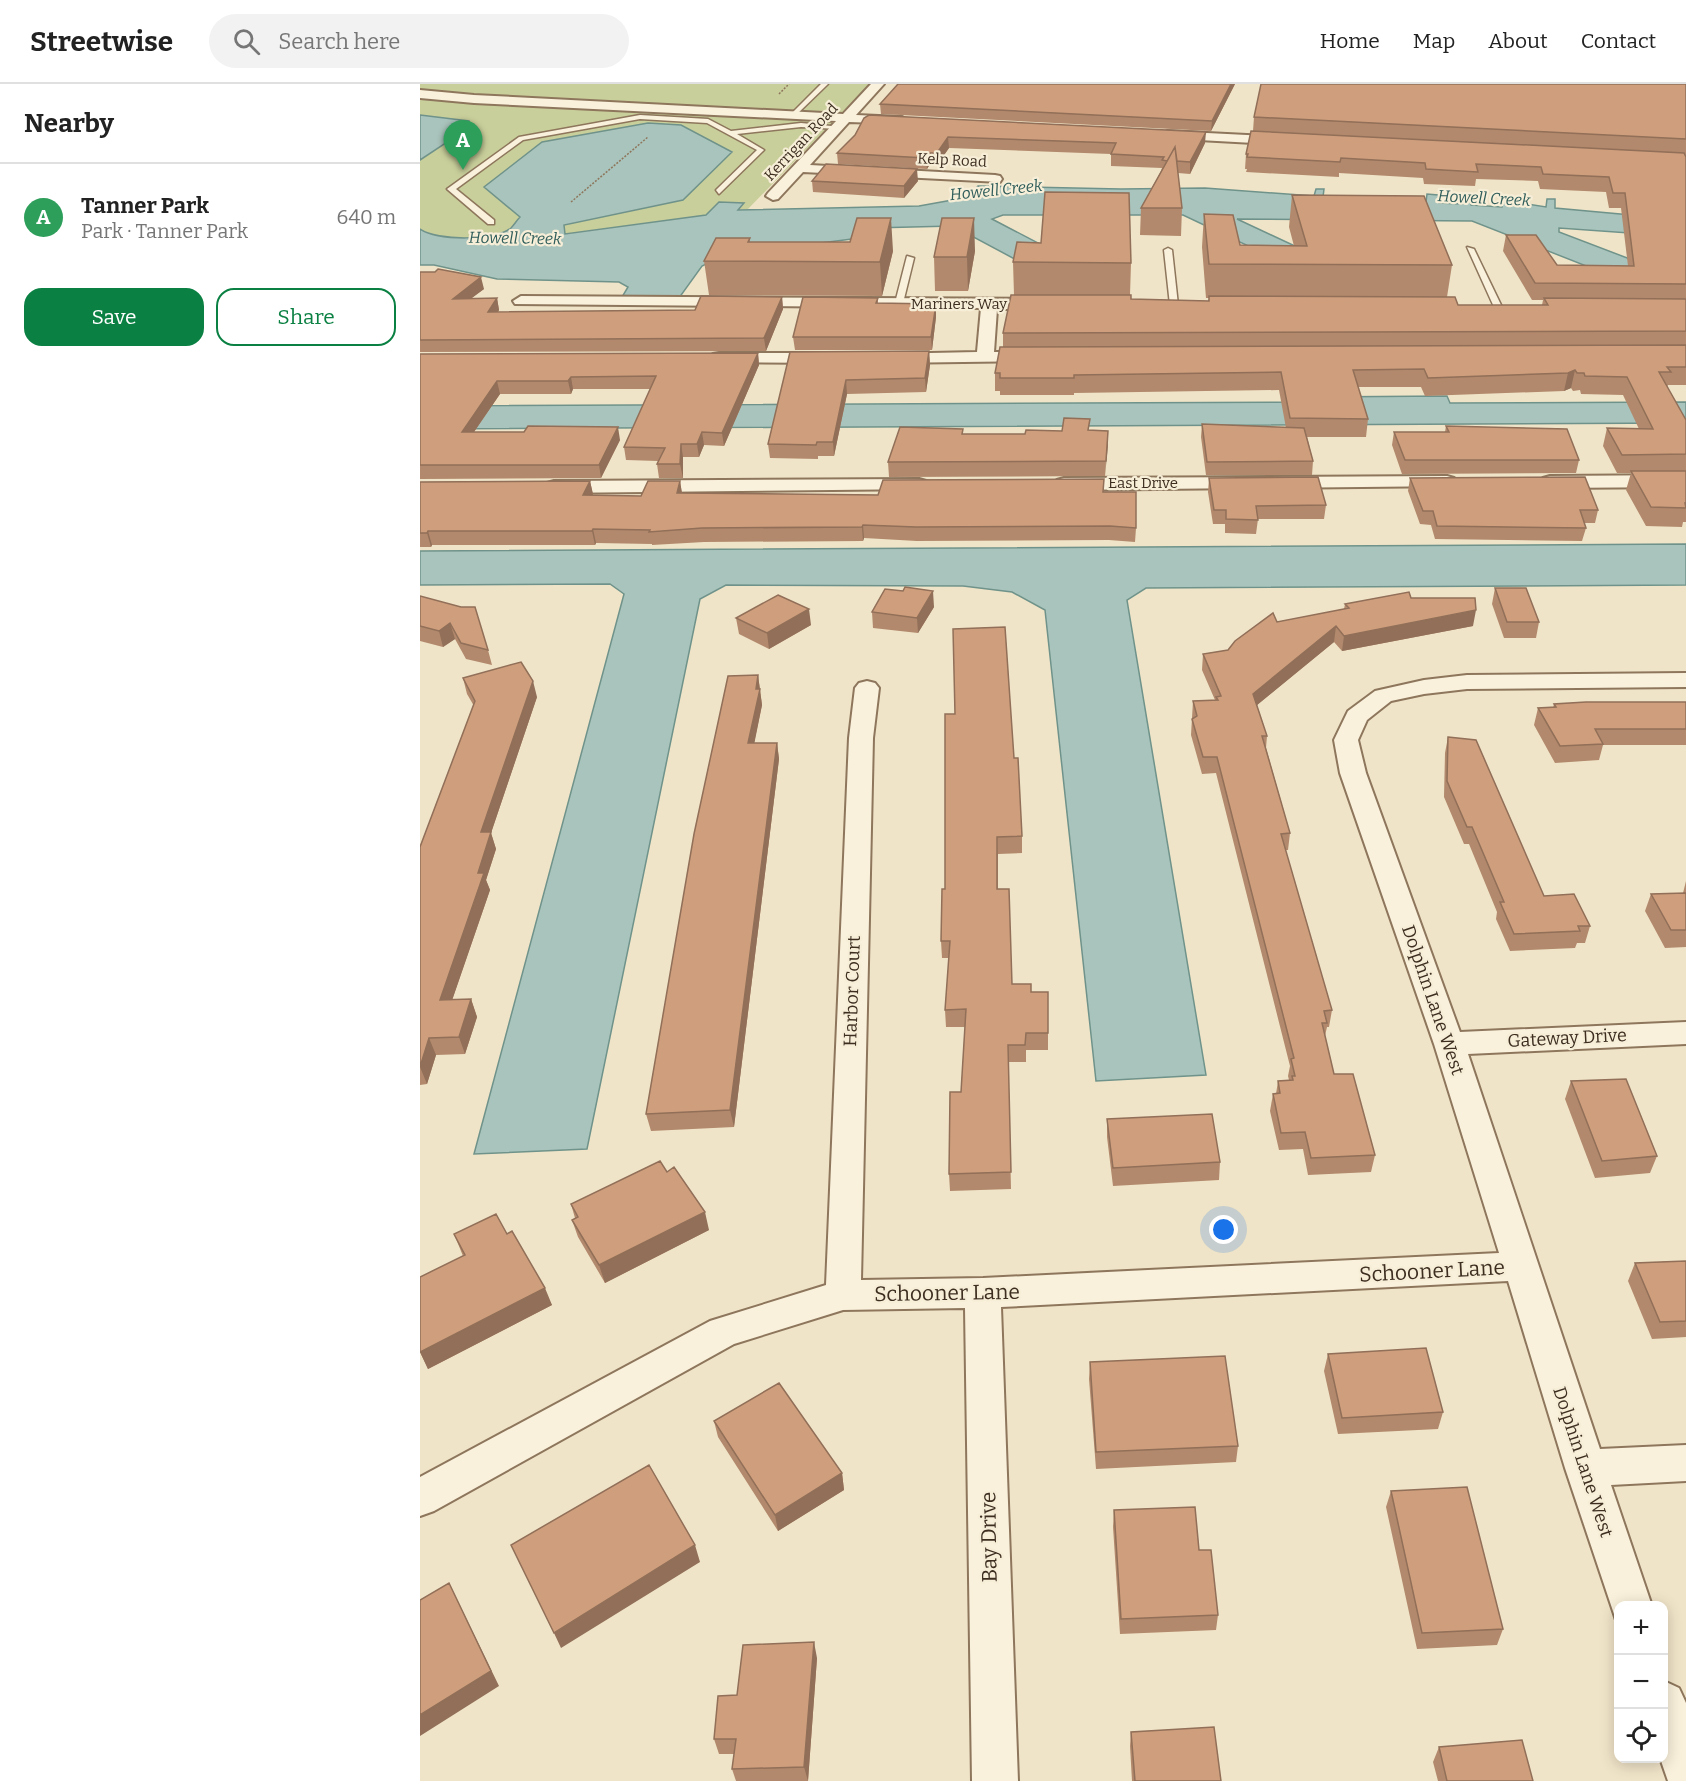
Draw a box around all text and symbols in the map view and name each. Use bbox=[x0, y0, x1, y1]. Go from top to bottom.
search box bbox=[209, 14, 629, 68]
text: Streetwise bbox=[30, 25, 173, 58]
icon: search bbox=[230, 25, 263, 58]
text: Search here bbox=[278, 28, 400, 55]
text: Home bbox=[1320, 28, 1380, 54]
text: Map bbox=[1413, 28, 1455, 54]
text: About bbox=[1488, 28, 1548, 54]
text: Contact bbox=[1581, 28, 1656, 54]
street label: Kerrigan Road bbox=[760, 99, 842, 185]
text: Nearby bbox=[24, 108, 114, 139]
pin: A bbox=[444, 120, 483, 170]
street label: Kelp Road bbox=[917, 149, 987, 171]
water label: Howell Creek bbox=[949, 176, 1044, 204]
water label: Howell Creek bbox=[1437, 186, 1531, 210]
text: Tanner Park bbox=[81, 192, 209, 219]
text: A bbox=[36, 205, 51, 229]
text: 640 m bbox=[337, 205, 396, 229]
text: Park · Tanner Park bbox=[81, 219, 248, 243]
water label: Howell Creek bbox=[468, 228, 562, 248]
button: Save bbox=[24, 288, 204, 346]
button: Share bbox=[216, 288, 396, 346]
street label: Mariners Way bbox=[911, 295, 1007, 313]
street label: East Drive bbox=[1108, 474, 1178, 492]
street label: Dolphin Lane West bbox=[1397, 922, 1469, 1078]
street label: Harbor Court bbox=[839, 935, 865, 1047]
street label: Gateway Drive bbox=[1507, 1024, 1627, 1052]
your location bbox=[1209, 1215, 1238, 1244]
street label: Schooner Lane bbox=[1359, 1254, 1505, 1288]
street label: Schooner Lane bbox=[874, 1279, 1020, 1307]
street label: Dolphin Lane West bbox=[1548, 1384, 1618, 1541]
street label: Bay Drive bbox=[975, 1491, 1003, 1583]
map controls bbox=[1614, 1601, 1668, 1763]
button: + bbox=[1614, 1601, 1668, 1655]
button: − bbox=[1614, 1655, 1668, 1709]
button: locate bbox=[1614, 1709, 1668, 1763]

